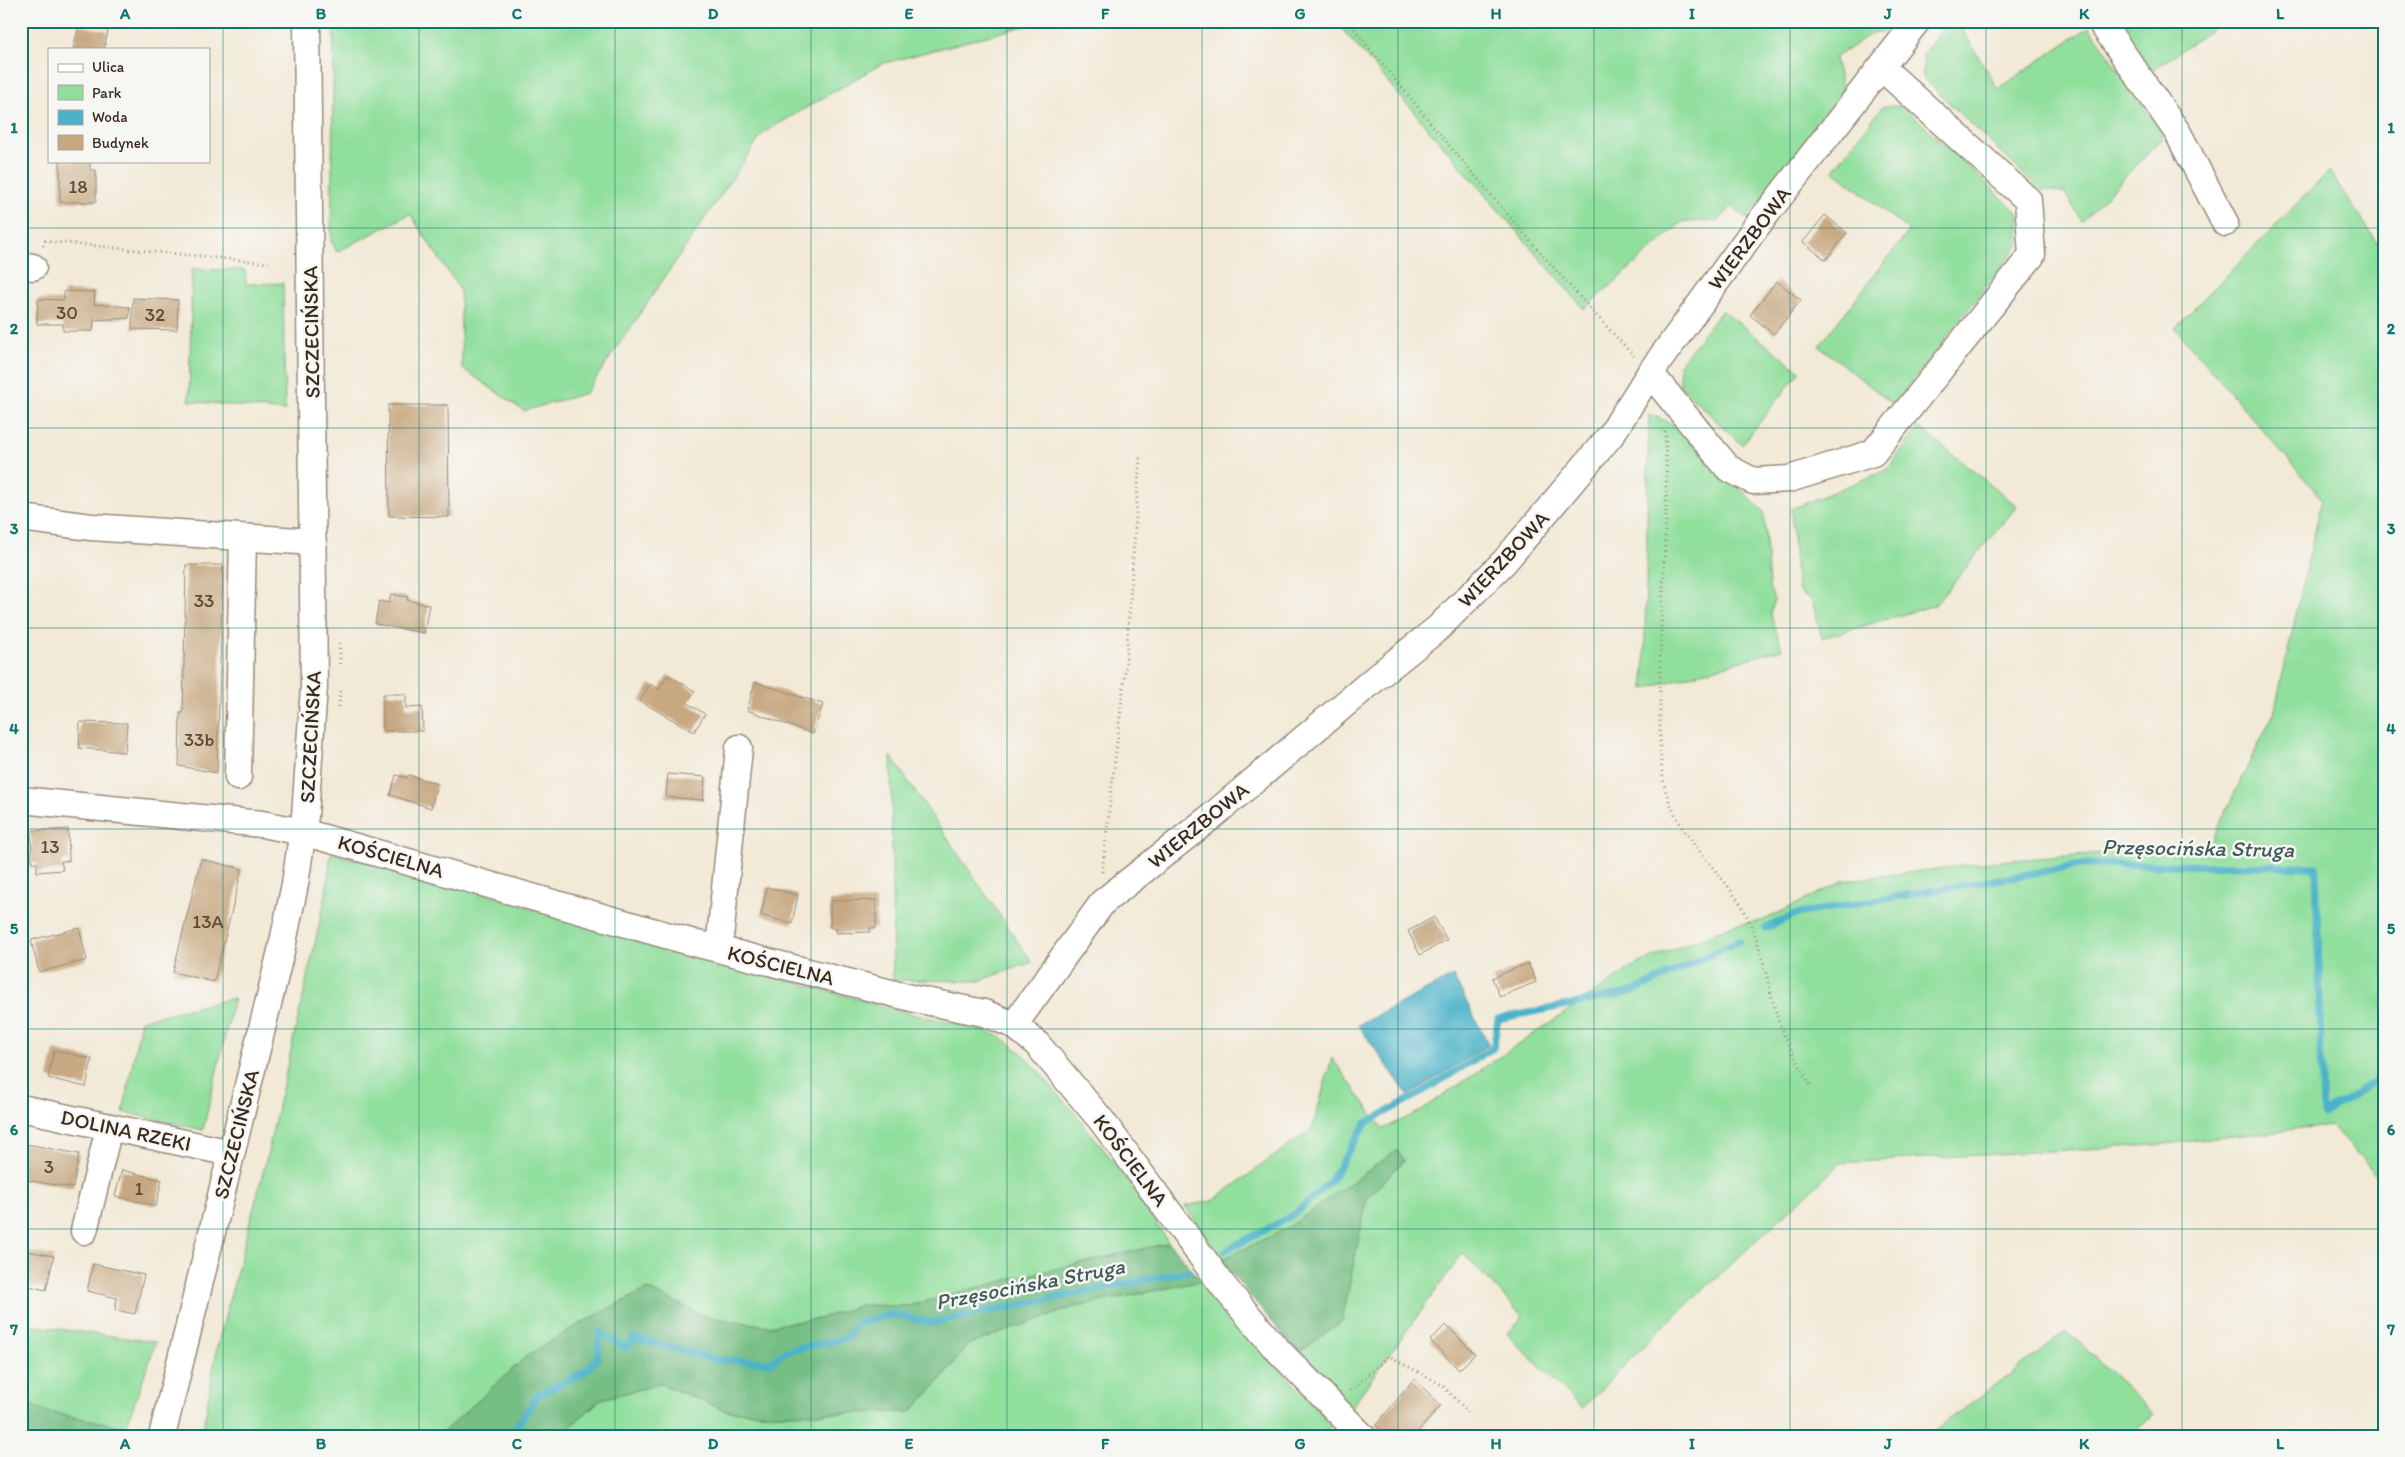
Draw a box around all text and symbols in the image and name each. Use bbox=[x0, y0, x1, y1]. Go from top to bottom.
text: A bbox=[119, 4, 131, 23]
text: B bbox=[316, 4, 327, 23]
text: C bbox=[512, 4, 523, 23]
text: D bbox=[708, 4, 719, 23]
text: E bbox=[905, 4, 914, 23]
text: F bbox=[1101, 4, 1110, 23]
text: G bbox=[1294, 4, 1306, 23]
text: H bbox=[1490, 4, 1502, 23]
text: I bbox=[1689, 4, 1695, 23]
text: J bbox=[1883, 4, 1892, 23]
text: K bbox=[2079, 4, 2090, 23]
text: L bbox=[2276, 4, 2285, 23]
legend bbox=[48, 48, 210, 162]
text: Ulica bbox=[92, 58, 125, 76]
text: Park bbox=[92, 84, 122, 102]
text: Woda bbox=[92, 108, 128, 126]
text: 1 bbox=[10, 118, 18, 137]
text: 1 bbox=[2387, 118, 2395, 137]
text: Budynek bbox=[92, 134, 149, 152]
house number: 18 bbox=[68, 175, 88, 198]
street label: WIERZBOWA bbox=[1702, 181, 1796, 294]
street label: SZCZECIŃSKA bbox=[297, 265, 325, 399]
house number: 30 bbox=[56, 301, 78, 324]
house number: 32 bbox=[145, 303, 165, 326]
text: 2 bbox=[10, 319, 19, 338]
text: 2 bbox=[2387, 319, 2396, 338]
street label: WIERZBOWA bbox=[1452, 505, 1554, 612]
text: 3 bbox=[10, 519, 19, 538]
text: 3 bbox=[2387, 519, 2396, 538]
house number: 33 bbox=[194, 589, 214, 612]
street label: SZCZECIŃSKA bbox=[294, 670, 326, 804]
text: 4 bbox=[9, 719, 19, 738]
text: 4 bbox=[2386, 719, 2396, 738]
house number: 33b bbox=[184, 728, 214, 751]
street label: WIERZBOWA bbox=[1142, 776, 1254, 873]
street label: KOŚCIELNA bbox=[335, 829, 447, 883]
water label: Przęsocińska Struga bbox=[2102, 833, 2295, 863]
house number: 13 bbox=[40, 835, 60, 858]
house number: 13A bbox=[192, 910, 224, 933]
text: 5 bbox=[10, 919, 19, 938]
text: 5 bbox=[2387, 919, 2396, 938]
street label: KOŚCIELNA bbox=[725, 940, 837, 990]
street label: SZCZECIŃSKA bbox=[208, 1066, 264, 1201]
street label: DOLINA RZEKI bbox=[59, 1104, 193, 1156]
street label: KOŚCIELNA bbox=[1088, 1109, 1174, 1211]
text: 6 bbox=[10, 1120, 19, 1139]
text: 6 bbox=[2387, 1120, 2396, 1139]
house number: 3 bbox=[44, 1155, 54, 1178]
house number: 1 bbox=[135, 1177, 144, 1200]
water label: Przęsocińska Struga bbox=[933, 1252, 1128, 1316]
text: 7 bbox=[9, 1320, 18, 1339]
text: 7 bbox=[2386, 1320, 2395, 1339]
text: A bbox=[119, 1434, 131, 1453]
text: B bbox=[316, 1434, 327, 1453]
text: C bbox=[512, 1434, 523, 1453]
text: D bbox=[708, 1434, 719, 1453]
text: E bbox=[905, 1434, 914, 1453]
text: F bbox=[1101, 1434, 1110, 1453]
text: G bbox=[1294, 1434, 1306, 1453]
text: H bbox=[1490, 1434, 1502, 1453]
text: I bbox=[1689, 1434, 1695, 1453]
text: J bbox=[1883, 1434, 1892, 1453]
text: K bbox=[2079, 1434, 2090, 1453]
text: L bbox=[2276, 1434, 2285, 1453]

